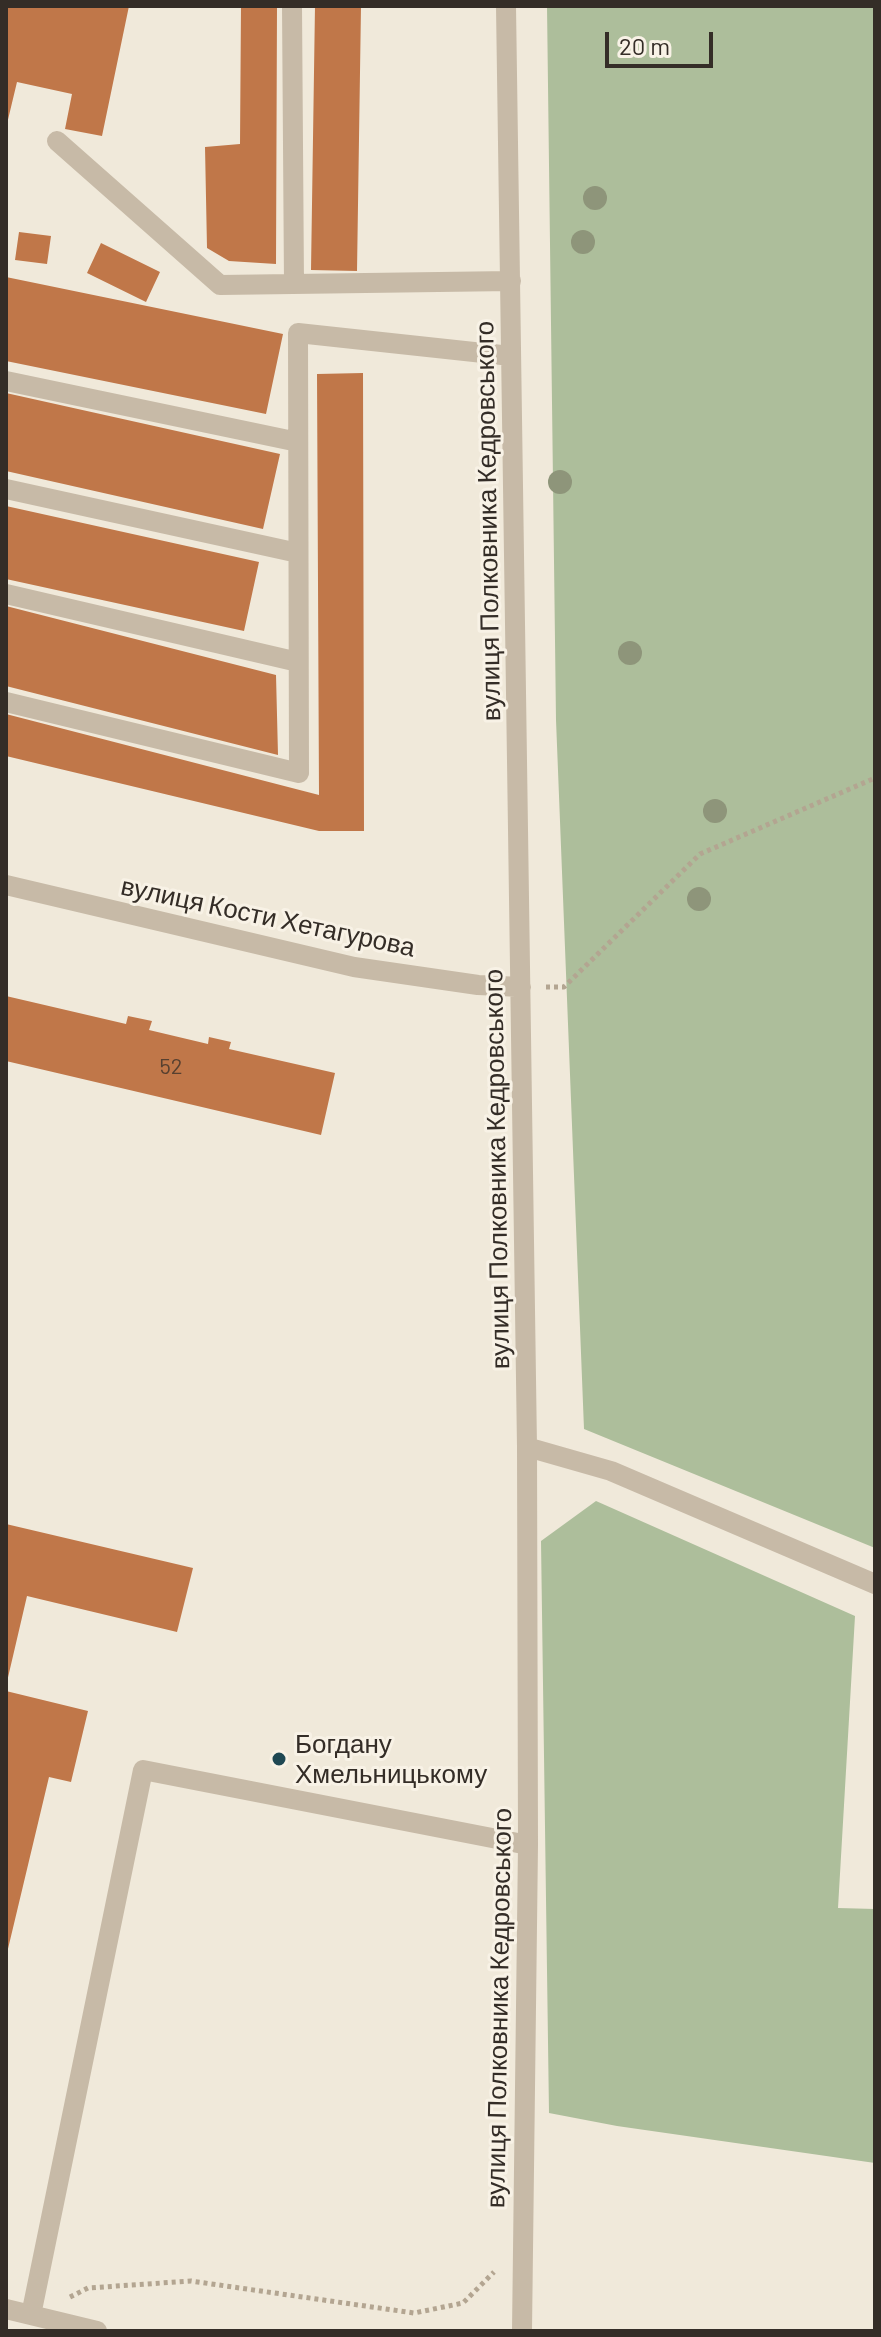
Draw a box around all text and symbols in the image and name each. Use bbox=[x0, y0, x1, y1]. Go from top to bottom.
scale bar bbox=[609, 16, 717, 66]
text: 20 m bbox=[619, 31, 670, 60]
street label: вулиця Полковника Кедровського bbox=[469, 321, 507, 721]
street label: вулиця Кости Хетагурова bbox=[118, 871, 418, 963]
street label: вулиця Полковника Кедровського bbox=[478, 969, 516, 1369]
house number: 52 bbox=[159, 1054, 183, 1080]
place label: Богдану Хмельницькому bbox=[295, 1728, 487, 1790]
marker: Богдану Хмельницькому bbox=[270, 1750, 288, 1768]
street label: вулиця Полковника Кедровського bbox=[480, 1808, 518, 2208]

